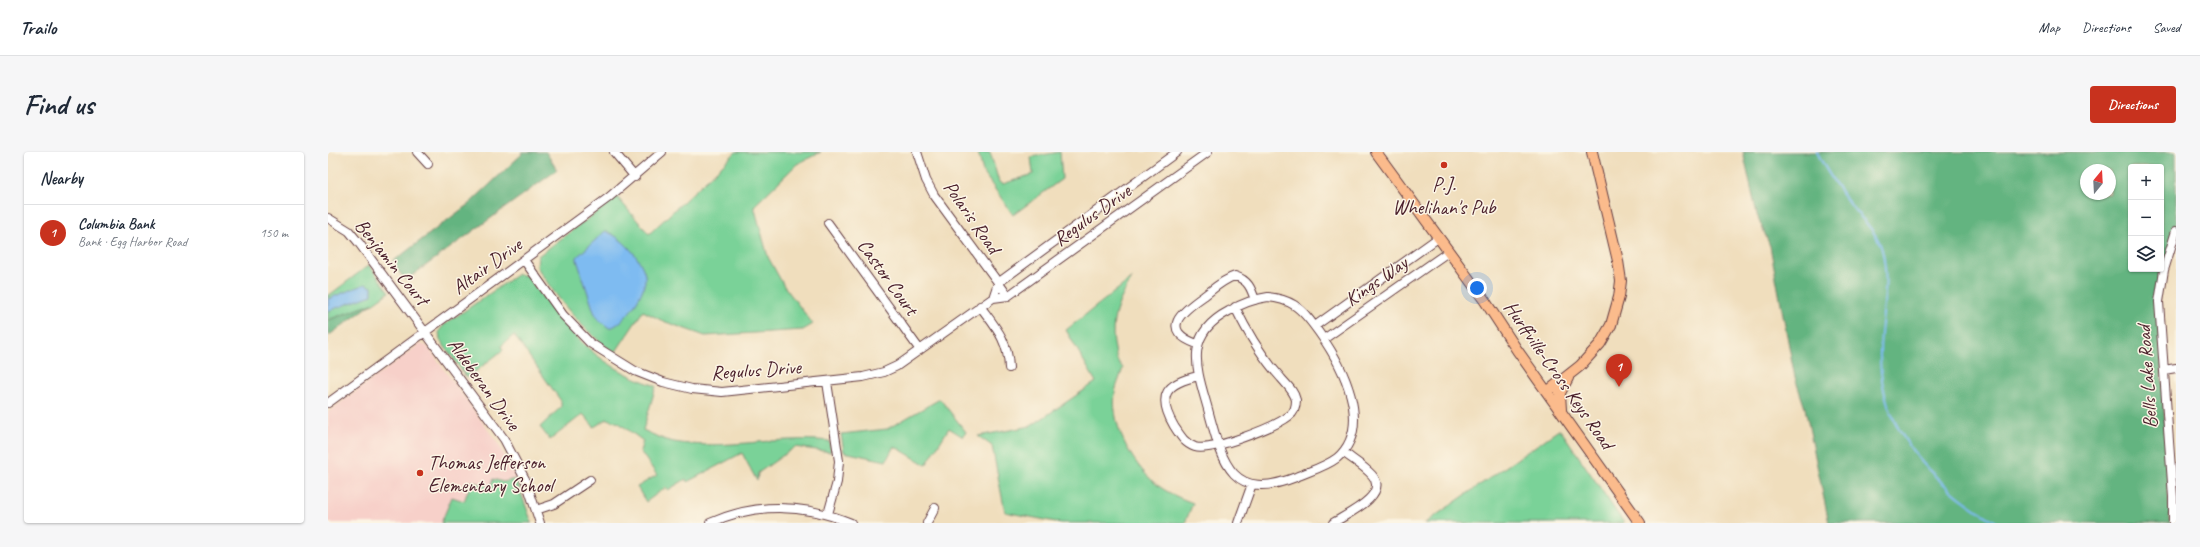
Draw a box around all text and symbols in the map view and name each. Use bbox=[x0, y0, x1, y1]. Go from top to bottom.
text: Trailo bbox=[20, 16, 56, 40]
text: Map bbox=[2039, 19, 2060, 36]
text: Directions bbox=[2082, 19, 2131, 36]
text: Saved bbox=[2153, 19, 2180, 36]
button: Directions bbox=[2090, 86, 2176, 123]
text: Find us bbox=[24, 87, 94, 122]
marker: P.J. Whelihan's Pub bbox=[1439, 160, 1449, 170]
north arrow bbox=[2080, 164, 2116, 200]
map controls bbox=[2128, 164, 2164, 272]
button: + bbox=[2128, 164, 2164, 200]
text: Nearby bbox=[40, 168, 83, 189]
place label: P.J. Whelihan's Pub bbox=[1393, 172, 1497, 220]
street label: Polaris Road bbox=[938, 176, 1008, 261]
street label: Regulus Drive bbox=[1048, 178, 1137, 252]
button: − bbox=[2128, 200, 2164, 236]
street label: Benjamin Court bbox=[349, 214, 437, 313]
text: Columbia Bank bbox=[78, 215, 154, 234]
text: 1 bbox=[50, 225, 56, 241]
text: 150 m bbox=[260, 225, 288, 241]
street label: Altair Drive bbox=[447, 231, 528, 300]
text: Bank · Egg Harbor Road bbox=[78, 234, 187, 250]
street label: Castor Court bbox=[852, 234, 925, 322]
button: layers bbox=[2128, 236, 2164, 272]
street label: Kings Way bbox=[1340, 249, 1414, 312]
your location bbox=[1467, 278, 1487, 298]
street label: Hurffville-Cross Keys Road bbox=[1498, 296, 1621, 457]
street label: Bells Lake Road bbox=[2131, 321, 2163, 429]
street label: Aldeberan Drive bbox=[442, 333, 527, 436]
street label: Regulus Drive bbox=[710, 354, 803, 386]
pin: 1 bbox=[1606, 354, 1632, 387]
place label: Thomas Jefferson Elementary School bbox=[428, 450, 556, 498]
marker: Thomas Jefferson Elementary School bbox=[415, 468, 425, 478]

